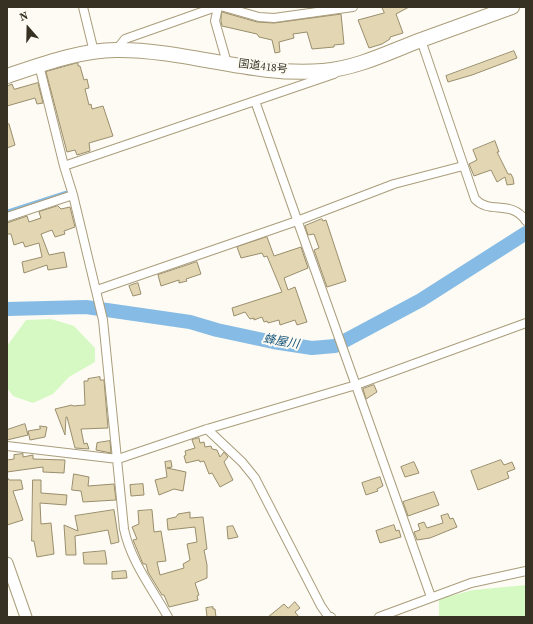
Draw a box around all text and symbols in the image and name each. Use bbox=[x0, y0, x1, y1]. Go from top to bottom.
north arrow bbox=[8, 8, 48, 48]
text: N bbox=[17, 8, 30, 25]
street label: 国道418号 bbox=[238, 57, 288, 77]
water label: 蜂屋川 bbox=[262, 332, 300, 352]

